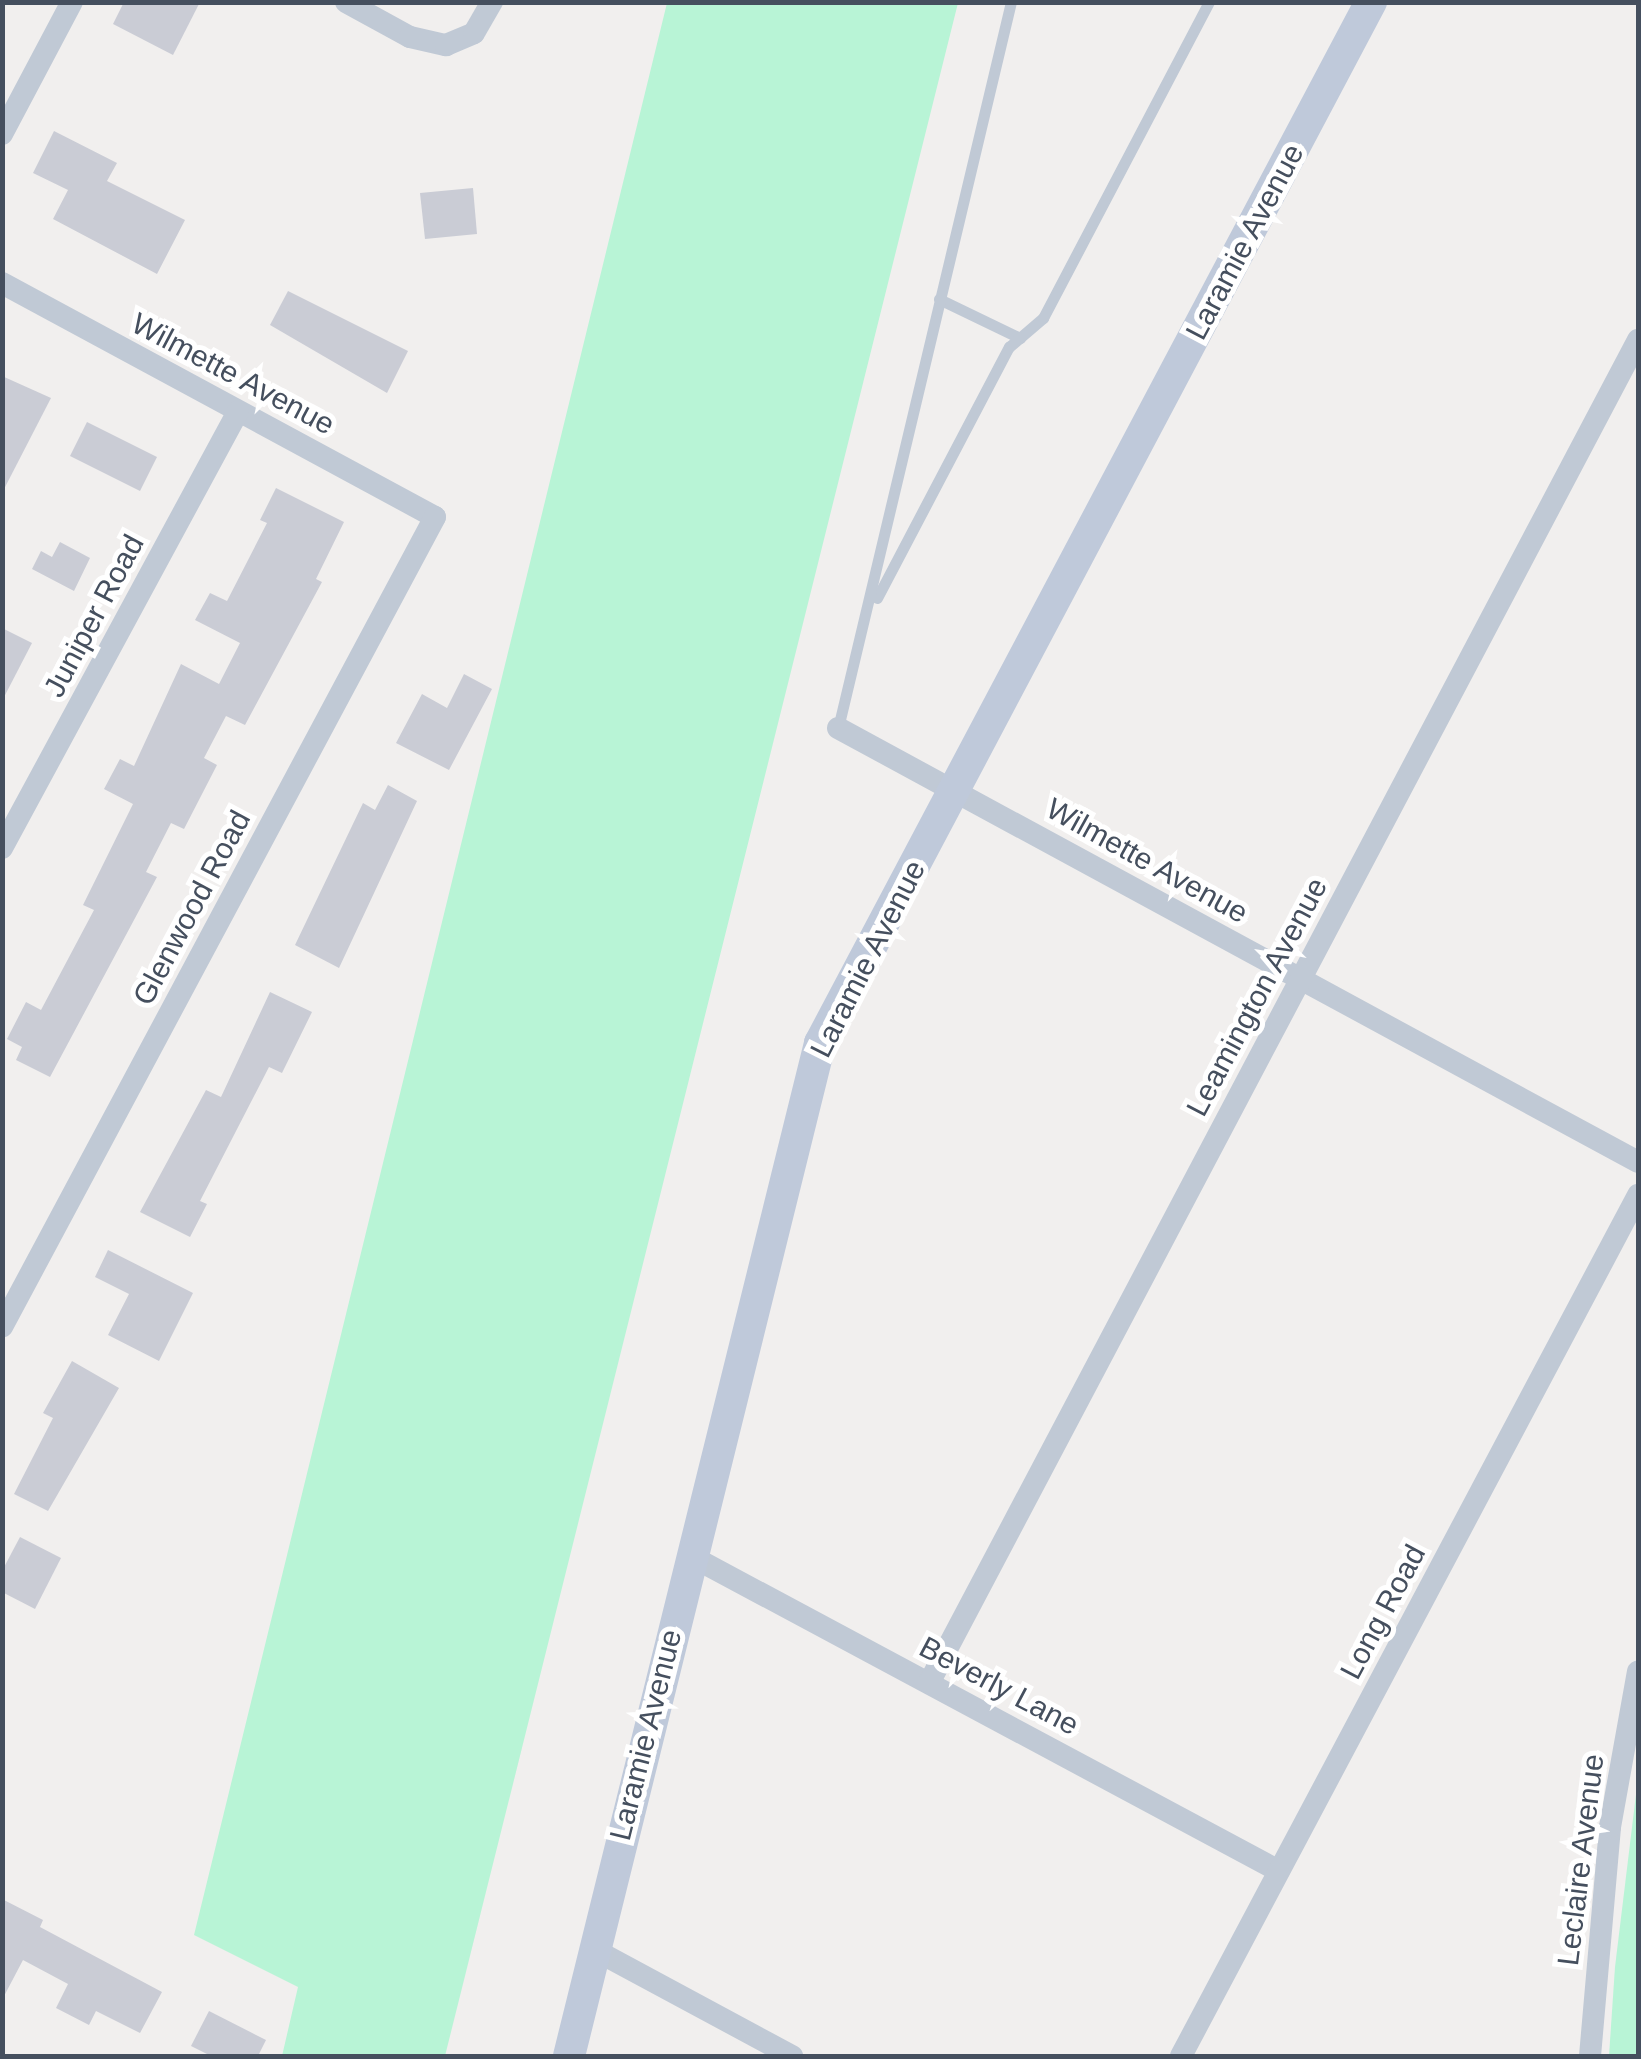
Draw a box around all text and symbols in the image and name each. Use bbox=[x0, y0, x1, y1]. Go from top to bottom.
street label: Laramie Avenue bbox=[1178, 137, 1312, 347]
street label: Wilmette Avenue bbox=[125, 305, 341, 443]
street label: Juniper Road bbox=[36, 529, 152, 703]
street label: Wilmette Avenue bbox=[1039, 790, 1255, 932]
street label: Glenwood Road bbox=[126, 805, 258, 1011]
street label: Laramie Avenue bbox=[802, 854, 934, 1064]
street label: Leamington Avenue bbox=[1179, 871, 1335, 1123]
street label: Long Road bbox=[1333, 1539, 1433, 1685]
street label: Laramie Avenue bbox=[602, 1625, 690, 1845]
street label: Beverly Lane bbox=[913, 1629, 1085, 1743]
street label: Leclaire Avenue bbox=[1550, 1751, 1612, 1969]

